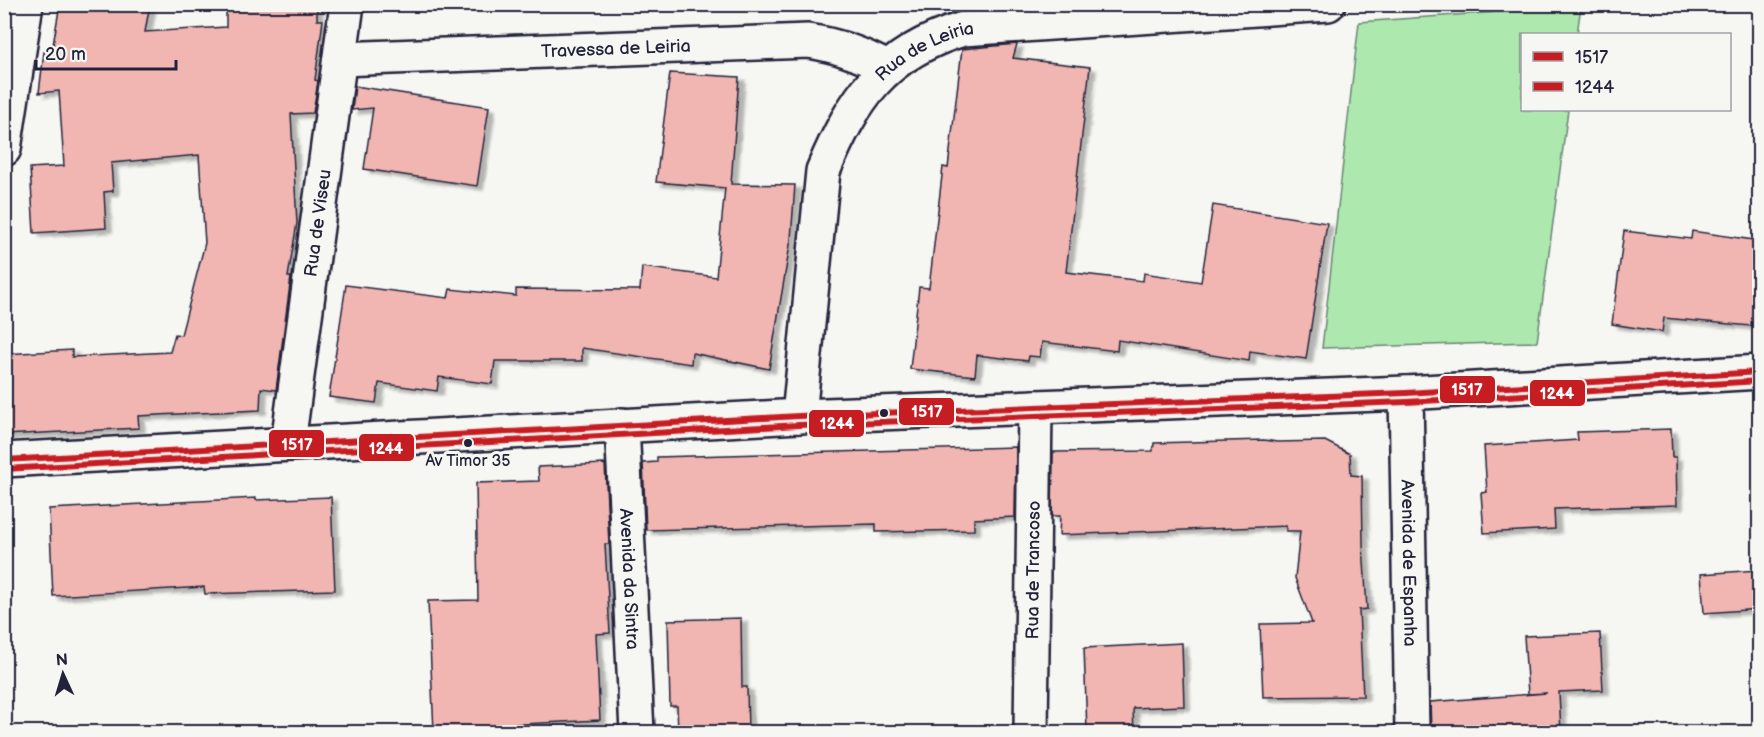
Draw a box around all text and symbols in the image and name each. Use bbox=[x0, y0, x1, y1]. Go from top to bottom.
street label: Rua de Leiria bbox=[871, 18, 974, 85]
scale bar bbox=[36, 33, 176, 71]
legend bbox=[1521, 33, 1731, 111]
street label: Travessa de Leiria bbox=[541, 35, 691, 62]
text: 20 m bbox=[45, 44, 86, 65]
text: 1517 bbox=[1575, 47, 1608, 68]
text: 1244 bbox=[1575, 77, 1614, 98]
street label: Rua de Viseu bbox=[300, 168, 335, 278]
line badge: 1517 bbox=[1439, 375, 1496, 404]
line badge: 1244 bbox=[1529, 379, 1586, 407]
text: 1517 bbox=[1451, 381, 1483, 400]
text: 1244 bbox=[1540, 385, 1575, 404]
line badge: 1517 bbox=[898, 397, 955, 426]
text: 1517 bbox=[911, 403, 943, 422]
unlabelled marker bbox=[878, 407, 890, 419]
line badge: 1244 bbox=[808, 409, 865, 438]
text: 1244 bbox=[820, 415, 855, 434]
line badge: 1517 bbox=[268, 429, 325, 458]
line badge: 1244 bbox=[358, 433, 415, 462]
text: 1517 bbox=[281, 436, 313, 455]
marker: Av Timor 35 bbox=[462, 437, 474, 449]
text: 1244 bbox=[369, 440, 404, 459]
place label: Av Timor 35 bbox=[425, 452, 511, 471]
street label: Avenida de Espanha bbox=[1397, 479, 1421, 647]
street label: Rua de Trancoso bbox=[1022, 501, 1044, 639]
street label: Avenida da Sintra bbox=[616, 508, 643, 650]
north arrow bbox=[33, 644, 93, 704]
text: N bbox=[55, 651, 69, 670]

